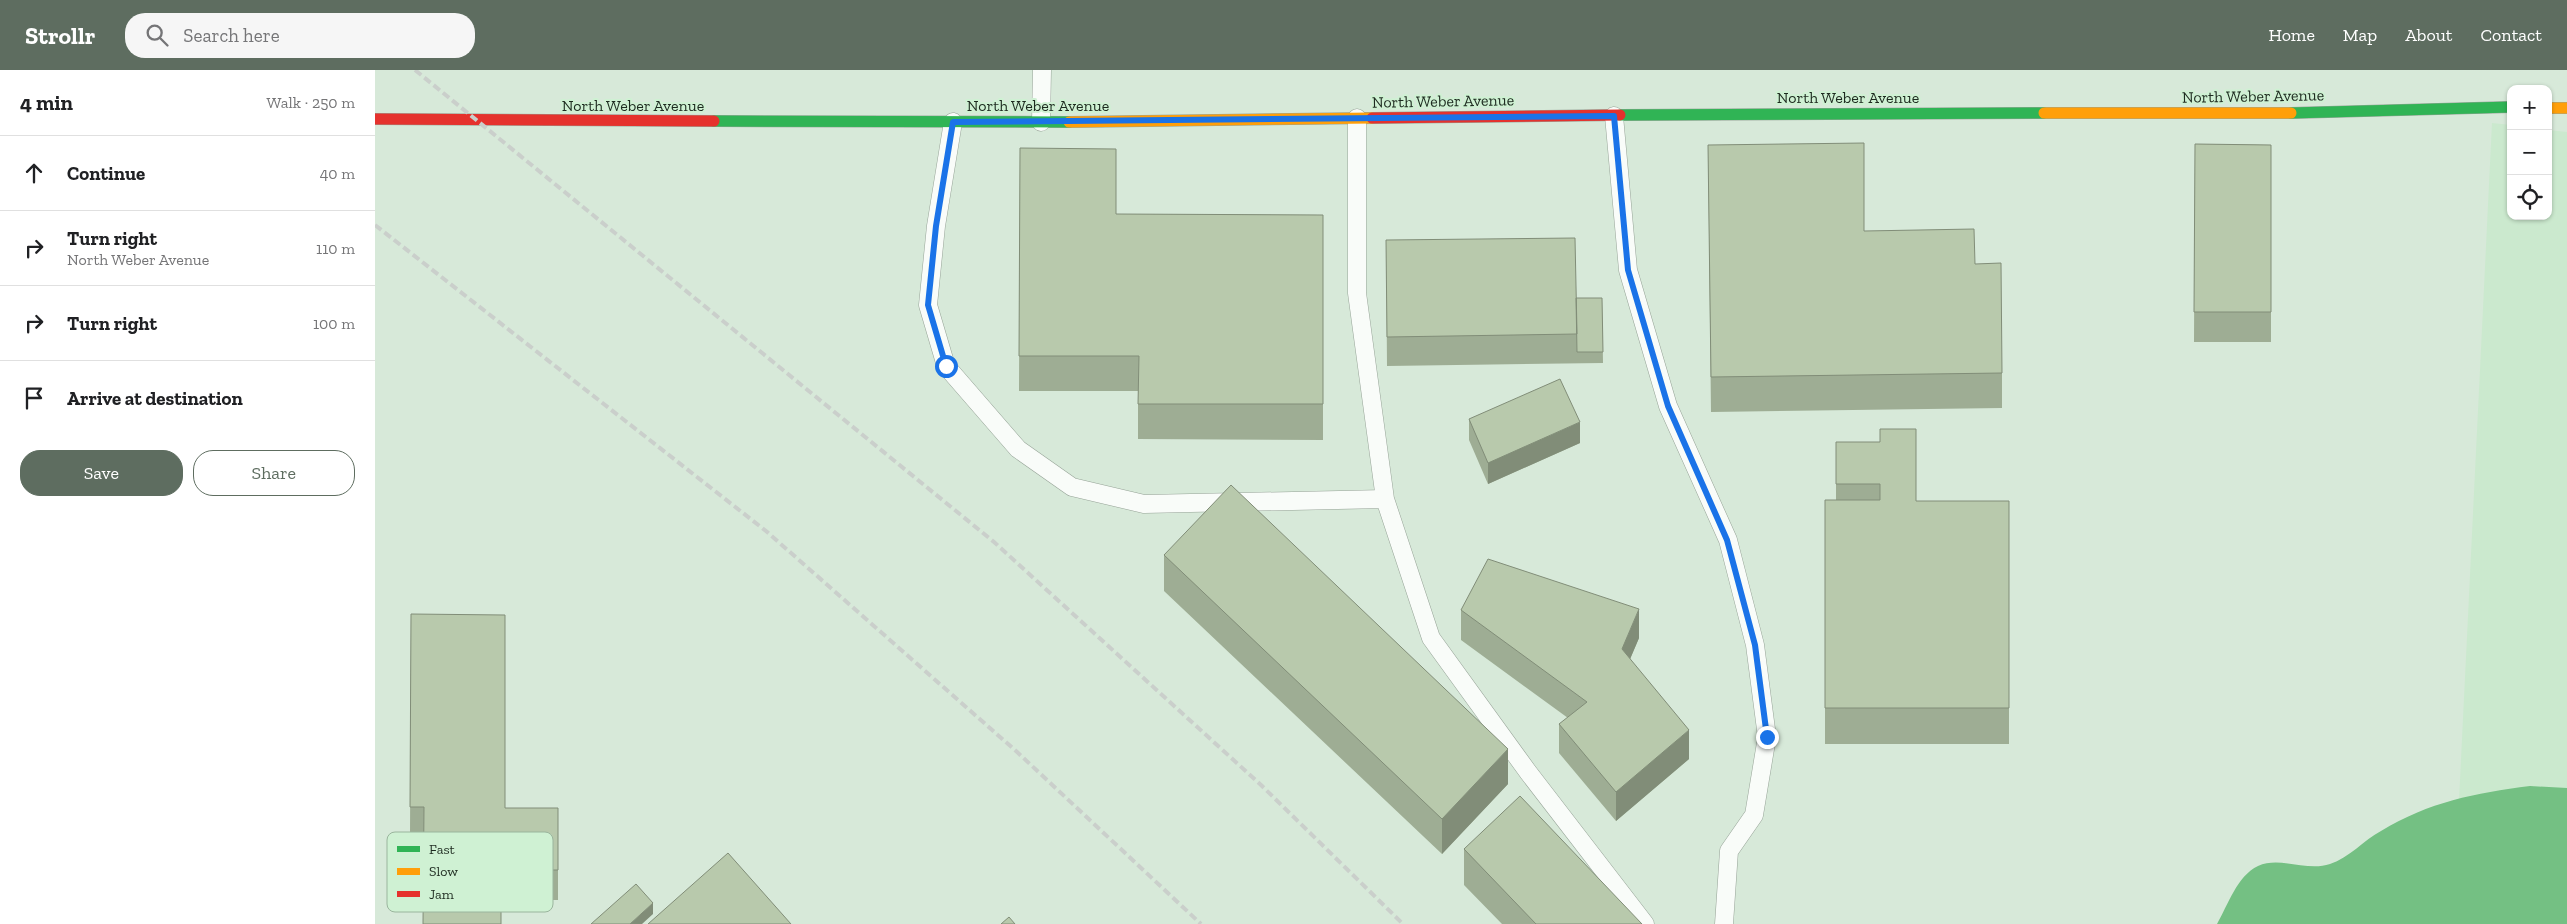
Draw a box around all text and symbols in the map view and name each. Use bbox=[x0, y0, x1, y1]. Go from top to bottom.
search box bbox=[125, 13, 475, 58]
text: Strollr bbox=[25, 21, 95, 50]
icon: search bbox=[143, 21, 171, 49]
text: Search here bbox=[183, 24, 280, 47]
text: Home bbox=[2268, 24, 2315, 46]
text: Map bbox=[2343, 24, 2377, 46]
text: About bbox=[2405, 24, 2452, 46]
text: Contact bbox=[2480, 24, 2542, 46]
street label: North Weber Avenue bbox=[2182, 85, 2324, 107]
map controls bbox=[2507, 85, 2552, 220]
button: + bbox=[2507, 85, 2552, 130]
street label: North Weber Avenue bbox=[1777, 88, 1919, 107]
text: 4 min bbox=[20, 90, 73, 115]
street label: North Weber Avenue bbox=[1372, 90, 1514, 112]
text: Walk · 250 m bbox=[267, 93, 355, 112]
street label: North Weber Avenue bbox=[562, 96, 704, 115]
street label: North Weber Avenue bbox=[967, 96, 1109, 115]
button: − bbox=[2507, 130, 2552, 175]
icon: ahead bbox=[20, 159, 48, 187]
text: Continue bbox=[67, 162, 145, 185]
text: 40 m bbox=[320, 164, 355, 183]
button: locate bbox=[2507, 175, 2552, 220]
text: Turn right bbox=[67, 227, 157, 250]
icon: right bbox=[20, 234, 48, 262]
text: 110 m bbox=[316, 239, 355, 258]
text: North Weber Avenue bbox=[67, 250, 209, 269]
icon: right bbox=[20, 309, 48, 337]
text: Turn right bbox=[67, 312, 157, 335]
text: 100 m bbox=[313, 314, 355, 333]
route start bbox=[935, 355, 958, 378]
icon: arrive bbox=[20, 384, 48, 412]
text: Arrive at destination bbox=[67, 387, 243, 410]
button: Save bbox=[20, 450, 183, 496]
button: Share bbox=[193, 450, 355, 496]
route end bbox=[1756, 726, 1779, 749]
legend bbox=[387, 832, 553, 912]
text: Fast bbox=[429, 841, 456, 858]
text: Slow bbox=[429, 863, 458, 880]
text: Jam bbox=[429, 886, 454, 903]

